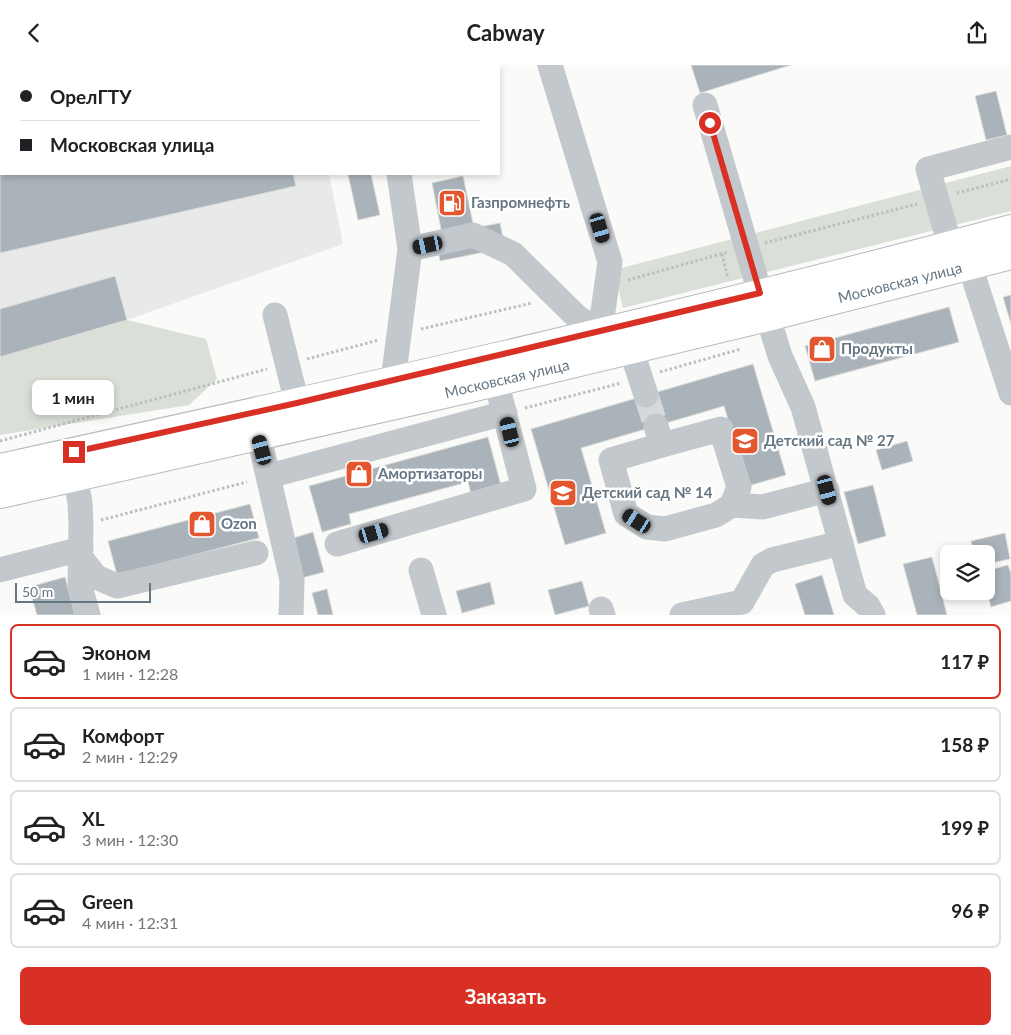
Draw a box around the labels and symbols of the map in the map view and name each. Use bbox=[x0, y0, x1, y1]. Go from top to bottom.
route start bbox=[699, 112, 721, 134]
fuel station icon: Газпромнефть bbox=[437, 188, 467, 218]
place label: Газпромнефть bbox=[471, 193, 570, 211]
car bbox=[588, 211, 611, 245]
car bbox=[411, 235, 444, 255]
street label: Московская улица bbox=[836, 258, 964, 306]
shop icon: Продукты bbox=[807, 334, 837, 364]
place label: Продукты bbox=[841, 339, 913, 357]
street label: Московская улица bbox=[443, 355, 571, 401]
callout: 1 мин bbox=[33, 379, 115, 415]
car bbox=[499, 416, 520, 448]
school or university icon: Детский сад № 27 bbox=[730, 426, 760, 456]
place label: Детский сад № 27 bbox=[764, 431, 895, 449]
car bbox=[250, 434, 273, 466]
route end bbox=[63, 441, 85, 463]
shop icon: Амортизаторы bbox=[344, 459, 374, 489]
place label: Амортизаторы bbox=[377, 464, 483, 482]
car bbox=[815, 474, 838, 506]
school or university icon: Детский сад № 14 bbox=[548, 478, 578, 508]
place label: Детский сад № 14 bbox=[582, 483, 713, 501]
car bbox=[620, 507, 653, 535]
shop icon: Ozon bbox=[187, 509, 217, 539]
place label: Ozon bbox=[221, 514, 257, 532]
car bbox=[357, 522, 390, 544]
scale bar bbox=[15, 580, 151, 603]

